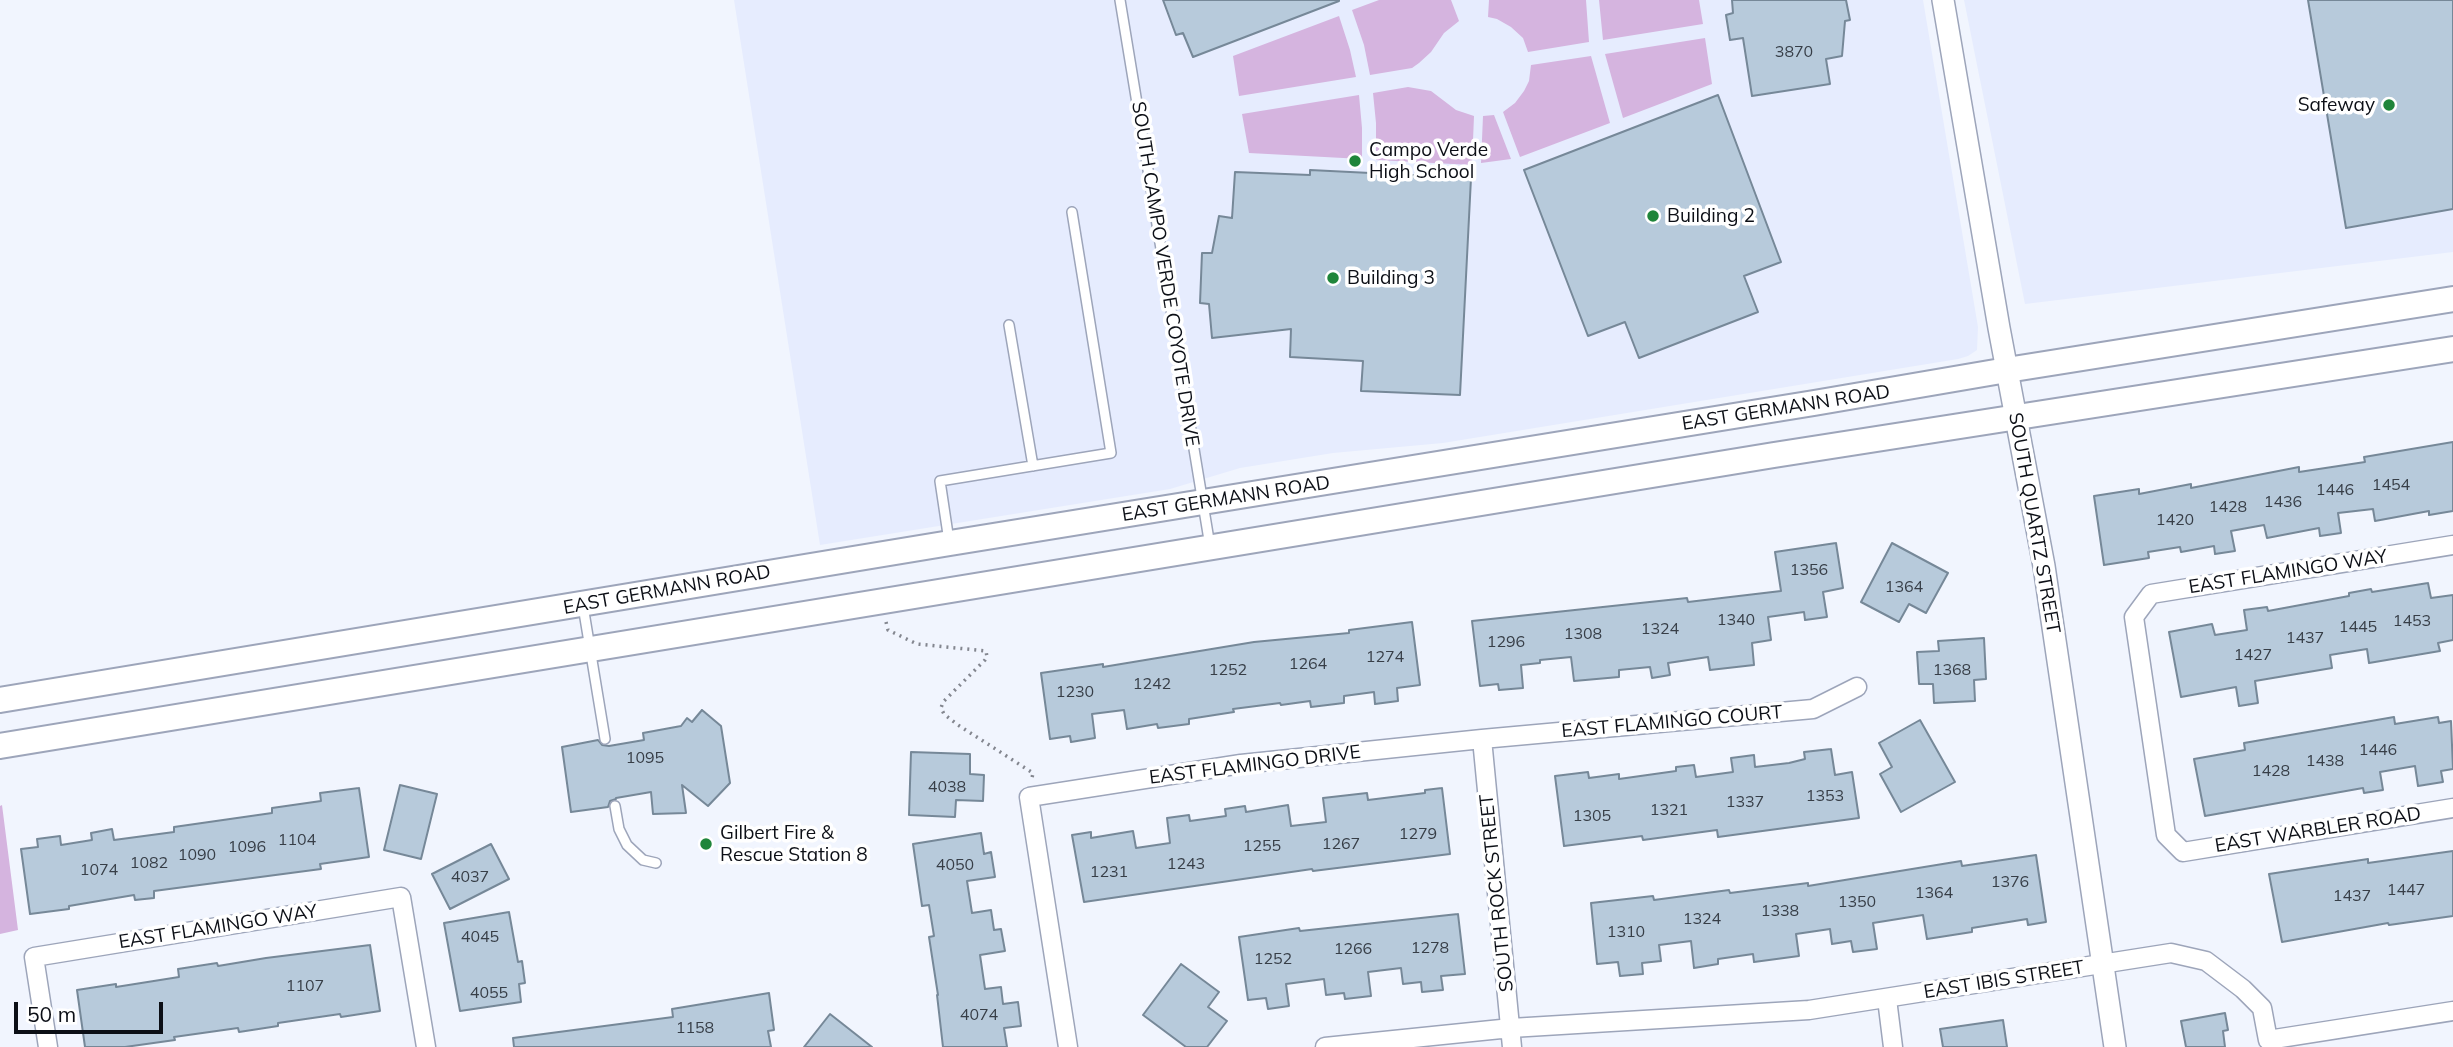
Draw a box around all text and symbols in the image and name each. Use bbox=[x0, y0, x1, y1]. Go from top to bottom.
house number: 3870 bbox=[1775, 42, 1813, 62]
place label: Safeway bbox=[2298, 94, 2375, 116]
marker: Safeway bbox=[2381, 97, 2397, 113]
street label: SOUTH CAMPO VERDE COYOTE DRIVE bbox=[1126, 100, 1204, 448]
place label: Campo Verde High School bbox=[1369, 139, 1488, 183]
marker: Campo Verde High School bbox=[1347, 153, 1363, 169]
place label: Building 2 bbox=[1667, 205, 1755, 227]
marker: Building 2 bbox=[1645, 208, 1661, 224]
place label: Building 3 bbox=[1347, 267, 1435, 289]
marker: Building 3 bbox=[1325, 270, 1341, 286]
street label: EAST GERMANN ROAD bbox=[1680, 380, 1892, 436]
street label: SOUTH QUARTZ STREET bbox=[2003, 411, 2065, 635]
street label: EAST GERMANN ROAD bbox=[1120, 471, 1332, 527]
house number: 1454 bbox=[2372, 475, 2410, 495]
house number: 1446 bbox=[2316, 480, 2354, 500]
house number: 1436 bbox=[2264, 492, 2302, 512]
house number: 1428 bbox=[2209, 497, 2247, 517]
house number: 1420 bbox=[2156, 510, 2194, 530]
street label: EAST FLAMINGO WAY bbox=[2187, 545, 2389, 599]
house number: 1356 bbox=[1790, 560, 1828, 580]
street label: EAST GERMANN ROAD bbox=[562, 561, 772, 619]
house number: 1364 bbox=[1885, 577, 1923, 597]
house number: 1340 bbox=[1717, 610, 1755, 630]
house number: 1453 bbox=[2393, 611, 2431, 631]
house number: 1445 bbox=[2339, 617, 2377, 637]
house number: 1324 bbox=[1641, 619, 1679, 639]
house number: 1308 bbox=[1564, 624, 1602, 644]
house number: 1437 bbox=[2286, 628, 2324, 648]
house number: 1296 bbox=[1487, 632, 1525, 652]
house number: 1427 bbox=[2234, 645, 2272, 665]
house number: 1274 bbox=[1366, 647, 1404, 667]
house number: 1264 bbox=[1289, 654, 1327, 674]
house number: 1252 bbox=[1209, 660, 1247, 680]
house number: 1368 bbox=[1933, 660, 1971, 680]
house number: 1242 bbox=[1133, 674, 1171, 694]
house number: 1230 bbox=[1056, 682, 1094, 702]
street label: EAST FLAMINGO COURT bbox=[1561, 701, 1783, 743]
house number: 1446 bbox=[2359, 740, 2397, 760]
street label: EAST FLAMINGO DRIVE bbox=[1148, 741, 1362, 789]
house number: 1095 bbox=[626, 748, 664, 768]
house number: 1438 bbox=[2306, 751, 2344, 771]
house number: 1428 bbox=[2252, 761, 2290, 781]
house number: 4038 bbox=[928, 777, 966, 797]
house number: 1353 bbox=[1806, 786, 1844, 806]
house number: 1337 bbox=[1726, 792, 1764, 812]
street label: SOUTH ROCK STREET bbox=[1475, 793, 1519, 993]
house number: 1321 bbox=[1650, 800, 1688, 820]
street label: EAST WARBLER ROAD bbox=[2213, 802, 2423, 858]
house number: 1305 bbox=[1573, 806, 1611, 826]
place label: Gilbert Fire & Rescue Station 8 bbox=[720, 822, 868, 866]
house number: 1279 bbox=[1399, 824, 1437, 844]
house number: 1104 bbox=[278, 830, 316, 850]
house number: 1267 bbox=[1322, 834, 1360, 854]
marker: Gilbert Fire & Rescue Station 8 bbox=[698, 836, 714, 852]
house number: 1255 bbox=[1243, 836, 1281, 856]
house number: 1096 bbox=[228, 837, 266, 857]
house number: 1090 bbox=[178, 845, 216, 865]
house number: 1082 bbox=[130, 853, 168, 873]
house number: 1243 bbox=[1167, 854, 1205, 874]
house number: 4050 bbox=[936, 855, 974, 875]
house number: 1074 bbox=[80, 860, 118, 880]
house number: 1231 bbox=[1090, 862, 1128, 882]
house number: 4037 bbox=[451, 867, 489, 887]
house number: 1376 bbox=[1991, 872, 2029, 892]
house number: 1447 bbox=[2387, 880, 2425, 900]
house number: 1364 bbox=[1915, 883, 1953, 903]
house number: 1437 bbox=[2333, 886, 2371, 906]
house number: 1350 bbox=[1838, 892, 1876, 912]
street label: EAST FLAMINGO WAY bbox=[117, 900, 319, 954]
house number: 1338 bbox=[1761, 901, 1799, 921]
house number: 1324 bbox=[1683, 909, 1721, 929]
house number: 1310 bbox=[1607, 922, 1645, 942]
house number: 4045 bbox=[461, 927, 499, 947]
house number: 1278 bbox=[1411, 938, 1449, 958]
house number: 1266 bbox=[1334, 939, 1372, 959]
house number: 1252 bbox=[1254, 949, 1292, 969]
street label: EAST IBIS STREET bbox=[1922, 956, 2086, 1004]
house number: 1107 bbox=[286, 976, 324, 996]
house number: 4055 bbox=[470, 983, 508, 1003]
scale bar bbox=[18, 988, 166, 1032]
text: 50 m bbox=[27, 1001, 76, 1027]
house number: 4074 bbox=[960, 1005, 998, 1025]
house number: 1158 bbox=[676, 1018, 714, 1038]

